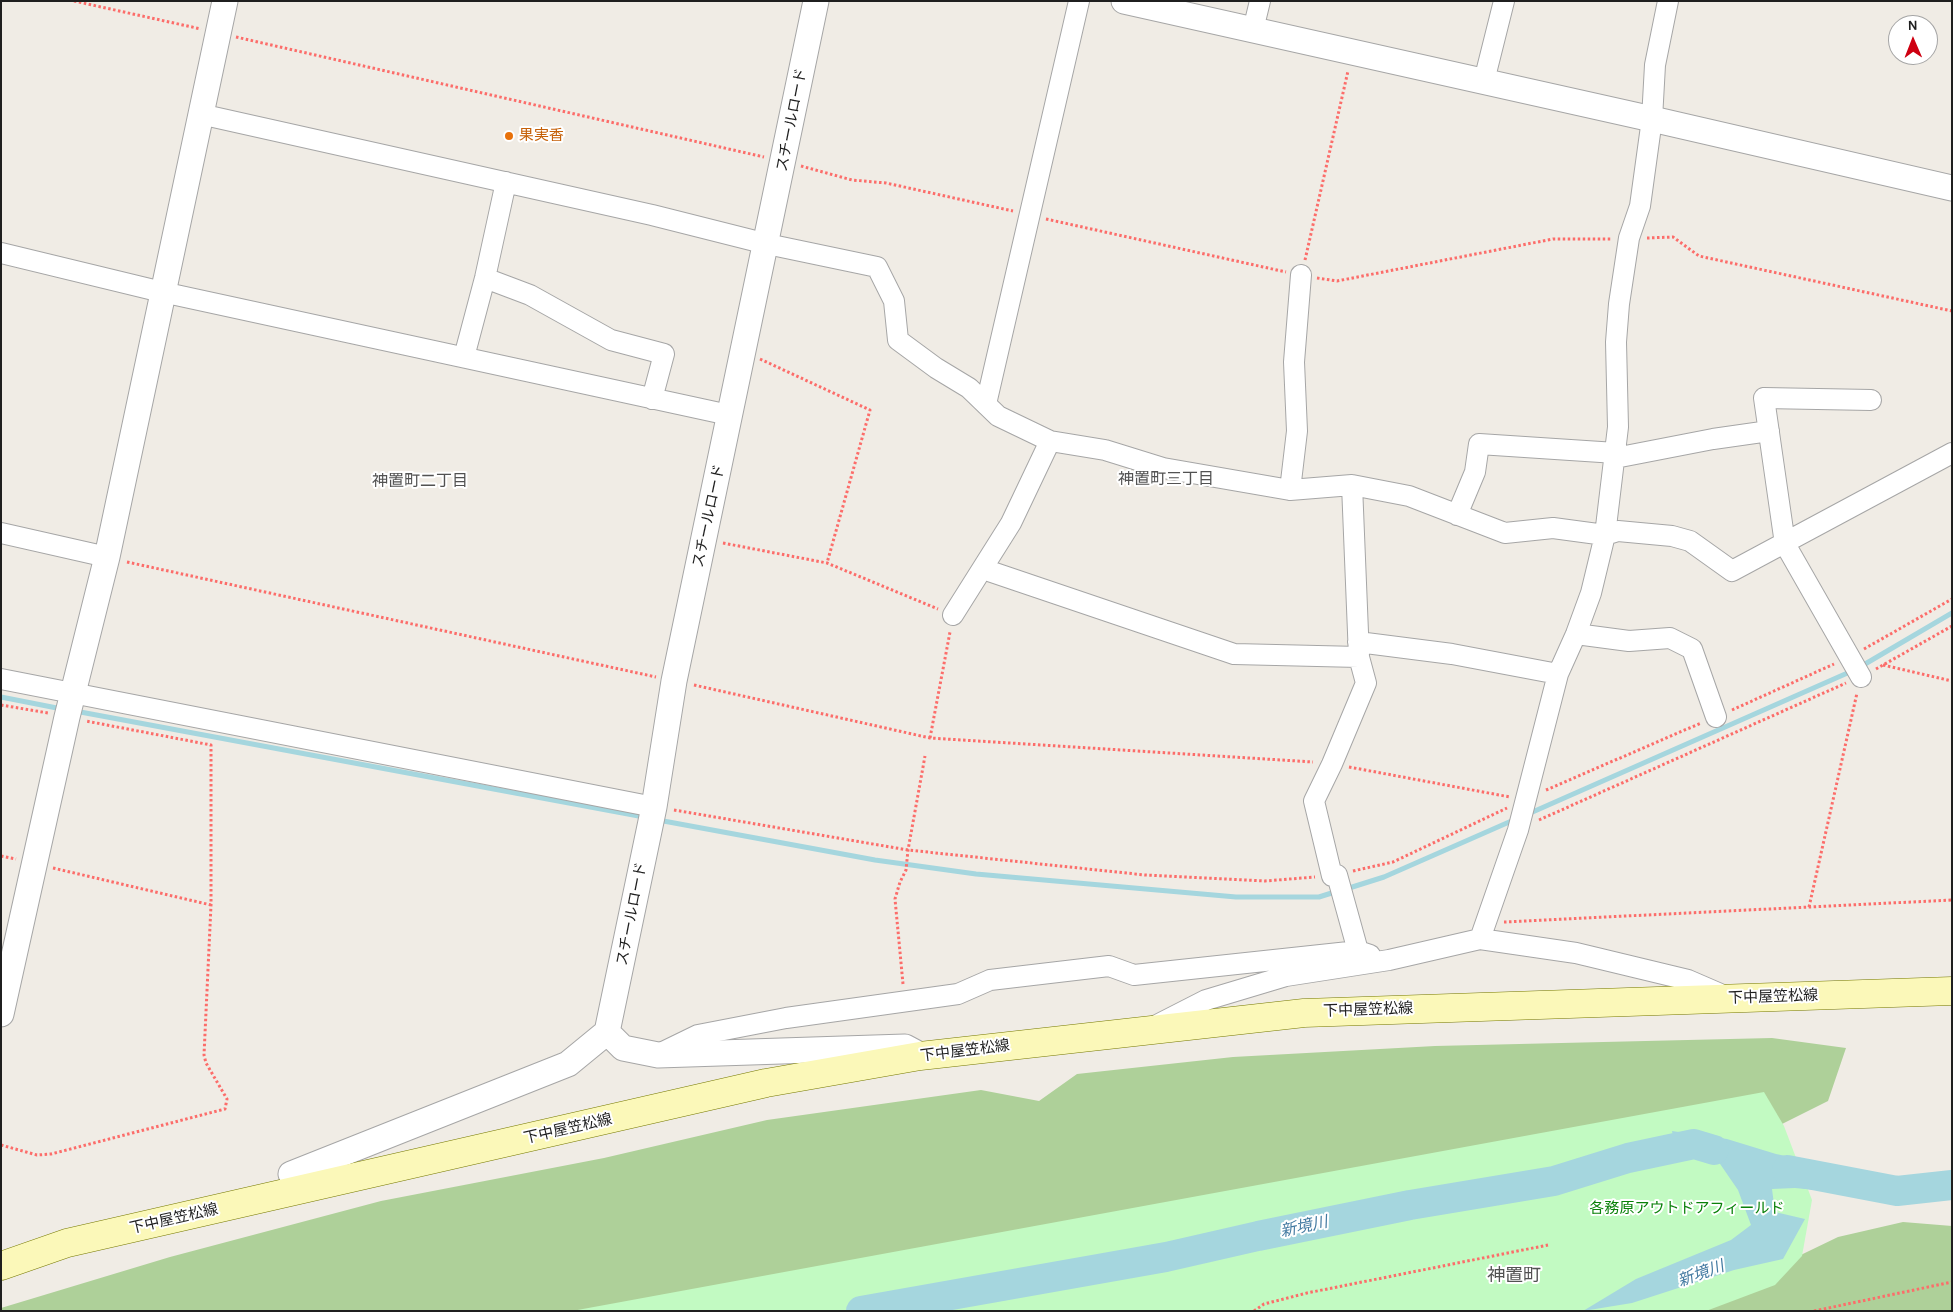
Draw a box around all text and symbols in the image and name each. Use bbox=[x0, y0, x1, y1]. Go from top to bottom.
north arrow bbox=[1888, 15, 1938, 65]
text: N bbox=[1908, 17, 1918, 34]
street label: スチールロード bbox=[773, 67, 811, 173]
place label: 果実香 bbox=[519, 127, 564, 145]
marker: 果実香 bbox=[503, 130, 515, 142]
street label: スチールロード bbox=[689, 463, 729, 569]
district label: 神置町三丁目 bbox=[1118, 469, 1214, 489]
district label: 神置町二丁目 bbox=[372, 471, 468, 491]
street label: スチールロード bbox=[613, 861, 651, 967]
street label: 下中屋笠松線 bbox=[1728, 986, 1818, 1008]
street label: 下中屋笠松線 bbox=[1323, 999, 1413, 1021]
street label: 下中屋笠松線 bbox=[919, 1037, 1011, 1065]
street label: 下中屋笠松線 bbox=[522, 1110, 614, 1148]
street label: 下中屋笠松線 bbox=[128, 1200, 220, 1238]
park label: 各務原アウトドアフィールド bbox=[1590, 1200, 1784, 1218]
water label: 新境川 bbox=[1279, 1213, 1329, 1241]
water label: 新境川 bbox=[1675, 1257, 1727, 1291]
district label: 神置町 bbox=[1487, 1265, 1541, 1287]

